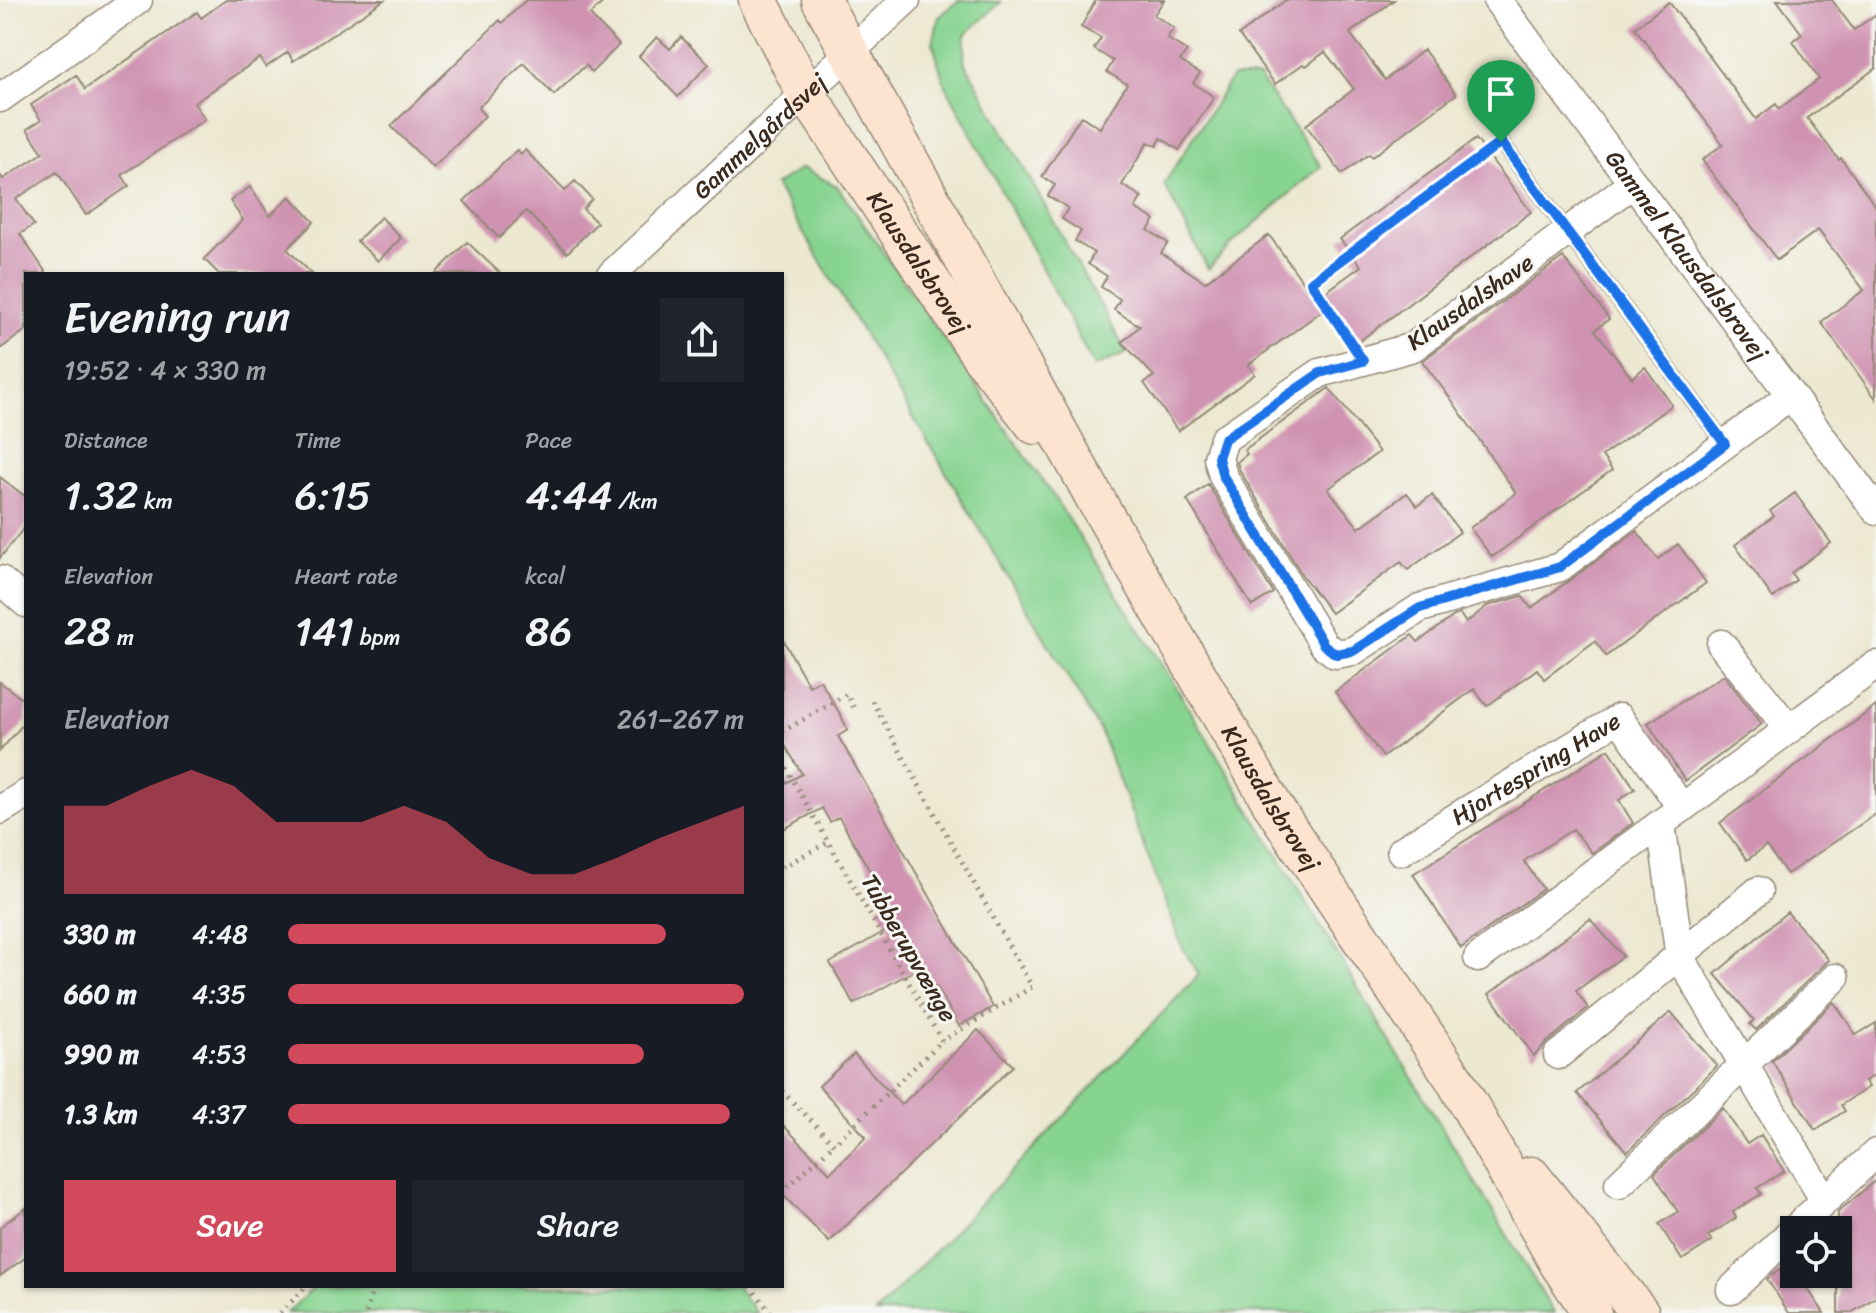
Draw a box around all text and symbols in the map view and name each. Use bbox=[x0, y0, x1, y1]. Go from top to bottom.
pin bbox=[1467, 60, 1535, 142]
street label: Gammelgårdsvej bbox=[683, 62, 837, 210]
icon: arrive bbox=[1479, 72, 1523, 116]
street label: Gammel Klausdalsbrovej bbox=[1594, 141, 1780, 371]
street label: Klausdalsbrovej bbox=[855, 182, 982, 344]
street label: Klausdalshave bbox=[1397, 242, 1543, 362]
text: Evening run bbox=[64, 278, 290, 356]
button: share bbox=[660, 298, 744, 382]
text: 19:52 · 4 × 330 m bbox=[64, 347, 266, 393]
text: Distance bbox=[64, 421, 148, 460]
text: Time bbox=[295, 421, 341, 460]
text: Pace bbox=[525, 421, 572, 460]
text: 1.32 bbox=[64, 460, 138, 531]
text: 6:15 bbox=[295, 460, 371, 531]
text: 4:44 bbox=[525, 460, 612, 531]
text: km bbox=[138, 482, 173, 521]
text: /km bbox=[612, 482, 658, 521]
text: Elevation bbox=[64, 557, 153, 596]
text: Heart rate bbox=[295, 557, 398, 596]
text: kcal bbox=[525, 557, 565, 596]
text: 28 bbox=[64, 596, 111, 667]
text: 141 bbox=[295, 596, 354, 667]
text: 86 bbox=[525, 596, 572, 667]
text: m bbox=[111, 618, 134, 657]
text: bpm bbox=[354, 618, 400, 657]
text: Elevation bbox=[64, 696, 169, 742]
text: 261–267 m bbox=[617, 696, 744, 742]
street label: Hjortespring Have bbox=[1443, 701, 1629, 837]
street label: Klausdalsbrovej bbox=[1209, 717, 1332, 881]
street label: Tubberupvænge bbox=[849, 866, 969, 1030]
text: 330 m bbox=[64, 911, 136, 957]
text: 4:48 bbox=[192, 911, 248, 957]
text: 660 m bbox=[64, 971, 137, 1017]
text: 4:35 bbox=[192, 971, 246, 1017]
text: 990 m bbox=[64, 1031, 139, 1077]
text: 4:53 bbox=[192, 1031, 246, 1077]
text: 1.3 km bbox=[64, 1091, 138, 1137]
text: 4:37 bbox=[192, 1091, 245, 1137]
button: Save bbox=[64, 1180, 396, 1272]
button: Share bbox=[412, 1180, 744, 1272]
map controls bbox=[1780, 1216, 1852, 1288]
button: locate bbox=[1780, 1216, 1852, 1288]

